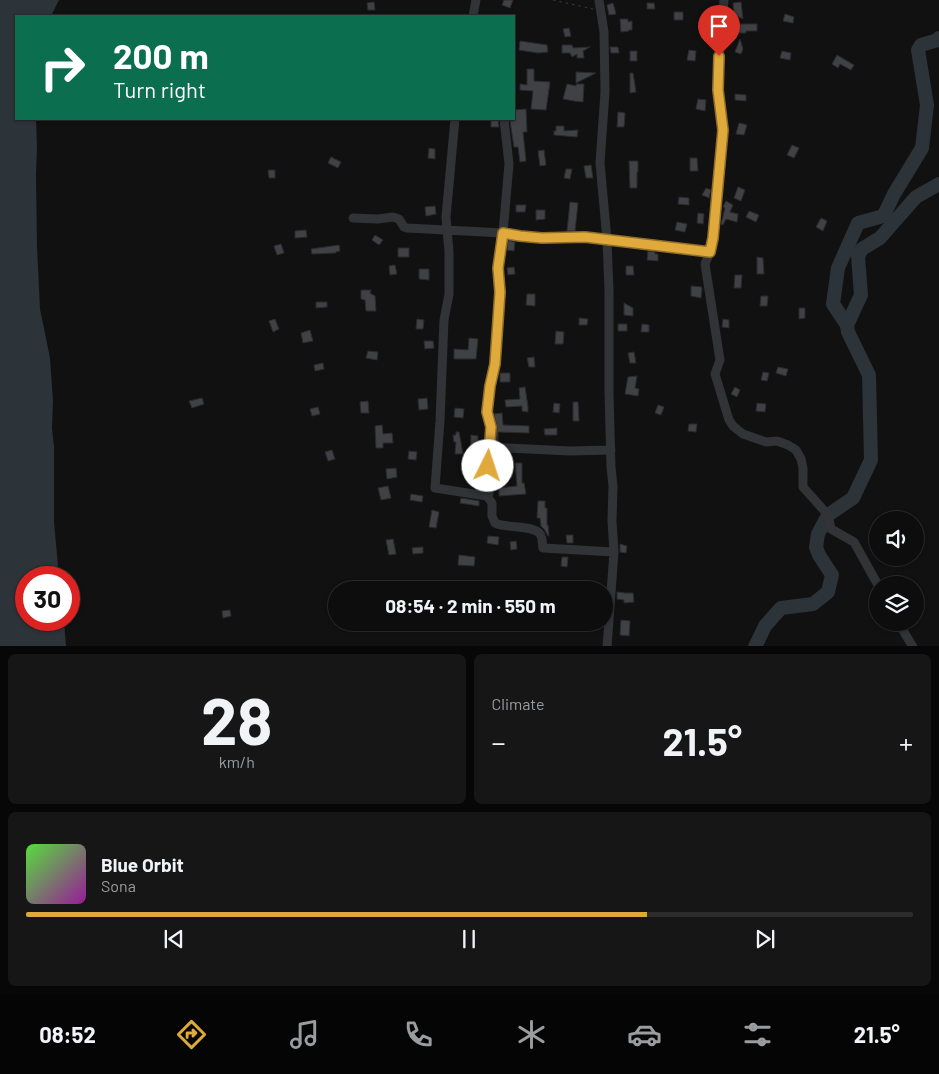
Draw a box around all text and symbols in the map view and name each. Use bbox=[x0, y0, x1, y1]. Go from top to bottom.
pin bbox=[698, 5, 740, 56]
icon: arrive bbox=[705, 12, 733, 40]
text: 200 m bbox=[113, 34, 209, 76]
icon: right bbox=[30, 35, 95, 100]
text: Turn right bbox=[113, 76, 206, 102]
position arrow bbox=[461, 439, 513, 491]
map controls bbox=[869, 511, 924, 631]
button: sound bbox=[869, 511, 924, 566]
speed limit sign: 30 bbox=[15, 566, 80, 631]
button: layers bbox=[869, 576, 924, 631]
text: 08:54 · 2 min · 550 m bbox=[385, 594, 556, 617]
text: 28 bbox=[201, 680, 273, 758]
text: Climate bbox=[492, 694, 544, 713]
text: 21.5° bbox=[662, 718, 742, 764]
text: − bbox=[492, 725, 506, 759]
text: + bbox=[899, 725, 913, 759]
text: km/h bbox=[219, 752, 255, 771]
text: Blue Orbit bbox=[101, 853, 184, 876]
text: Sona bbox=[101, 876, 136, 895]
icon: previous bbox=[160, 925, 188, 953]
icon: pause bbox=[455, 925, 483, 953]
icon: next bbox=[751, 925, 779, 953]
icon: directions bbox=[174, 1017, 209, 1052]
icon: music bbox=[287, 1017, 322, 1052]
icon: phone bbox=[401, 1017, 436, 1052]
icon: climate bbox=[514, 1017, 549, 1052]
icon: car bbox=[627, 1017, 662, 1052]
icon: filters bbox=[740, 1017, 775, 1052]
text: 08:52 bbox=[39, 1021, 96, 1047]
text: 21.5° bbox=[854, 1021, 900, 1047]

